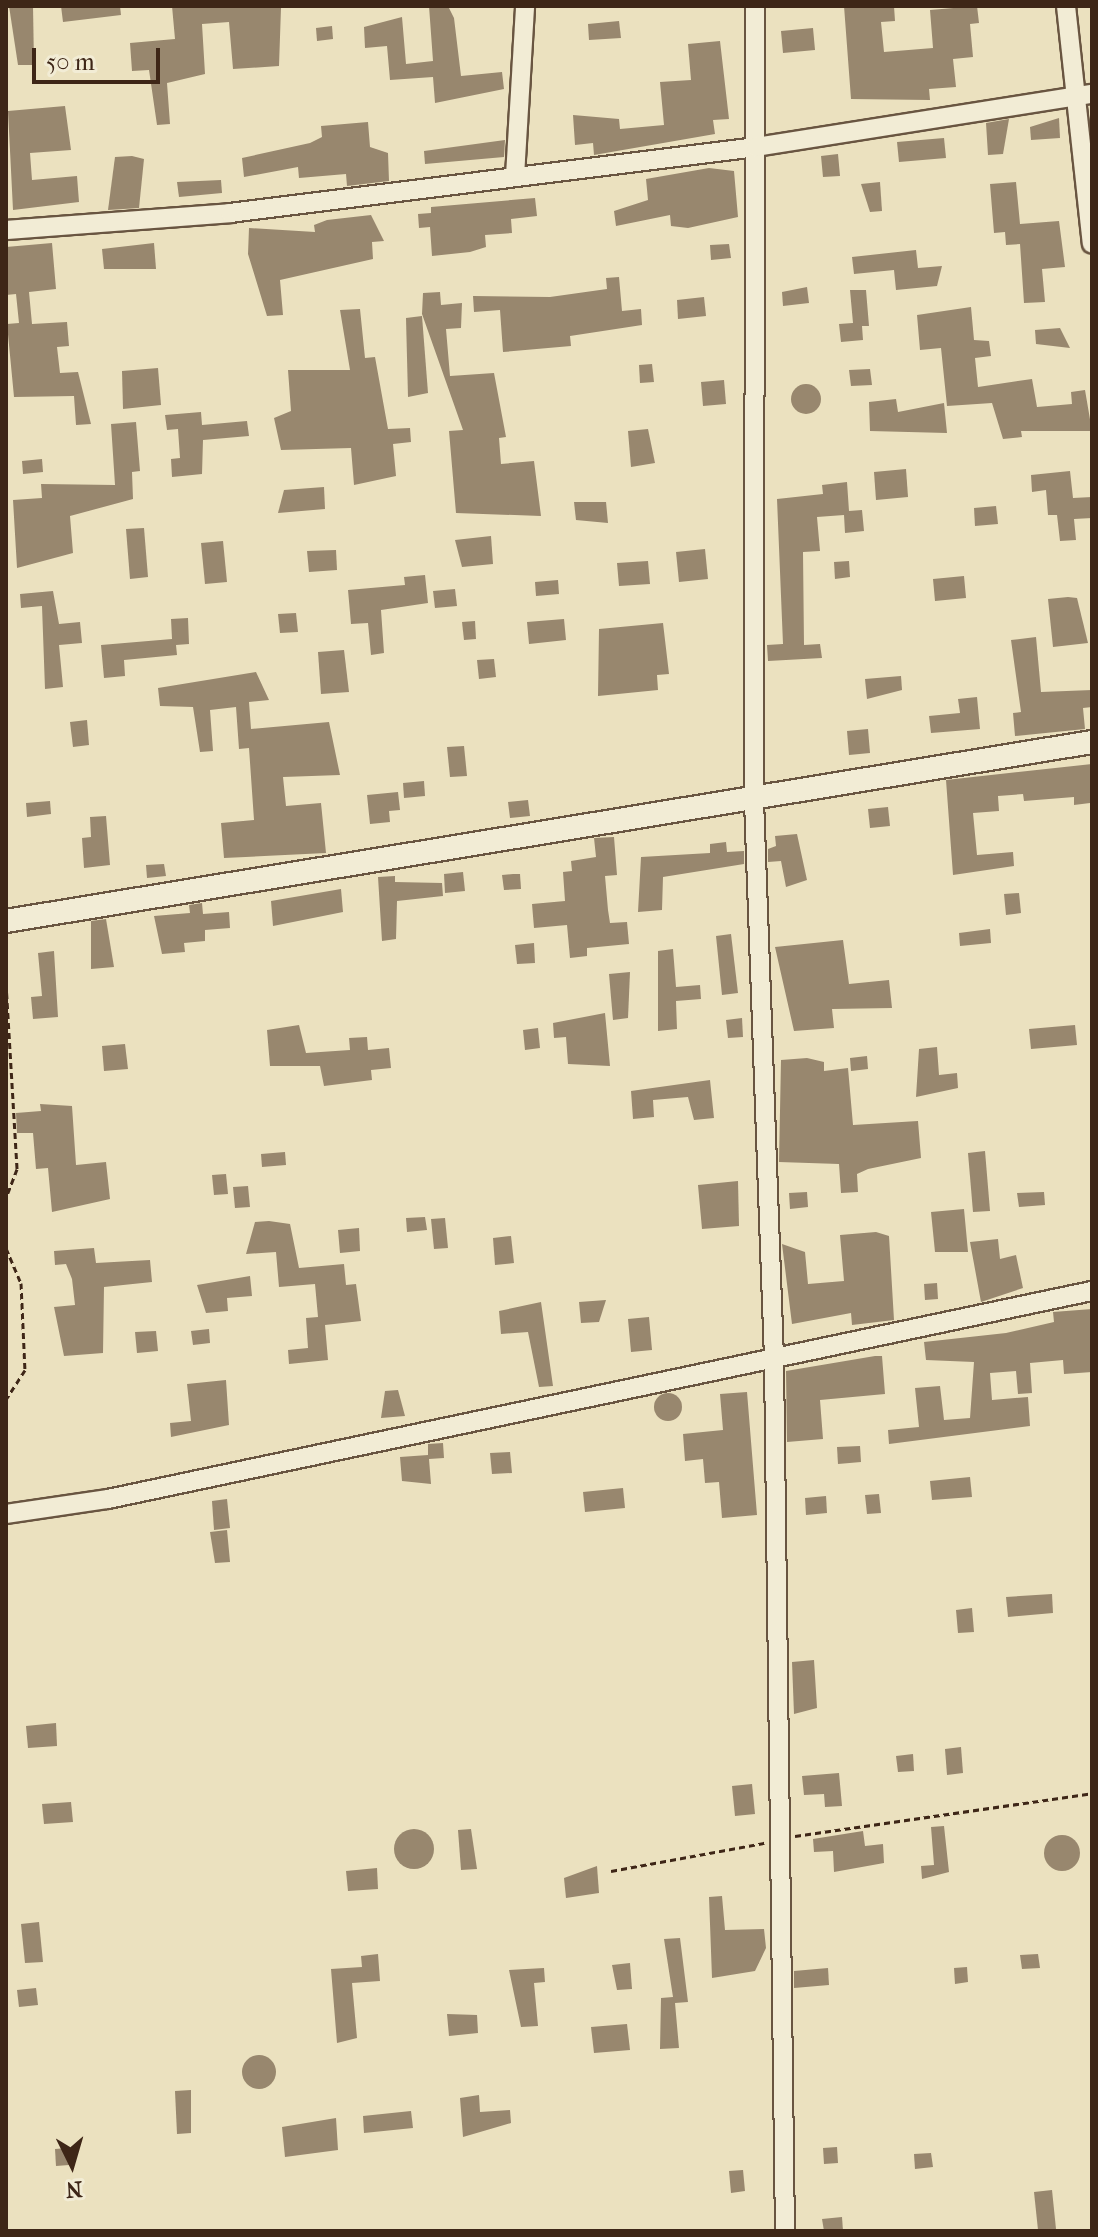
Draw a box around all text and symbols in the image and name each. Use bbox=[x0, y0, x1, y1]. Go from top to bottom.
scale bar bbox=[36, 32, 164, 82]
text: 50 m bbox=[46, 48, 95, 76]
north arrow bbox=[32, 2125, 112, 2205]
text: N bbox=[65, 2175, 84, 2203]

